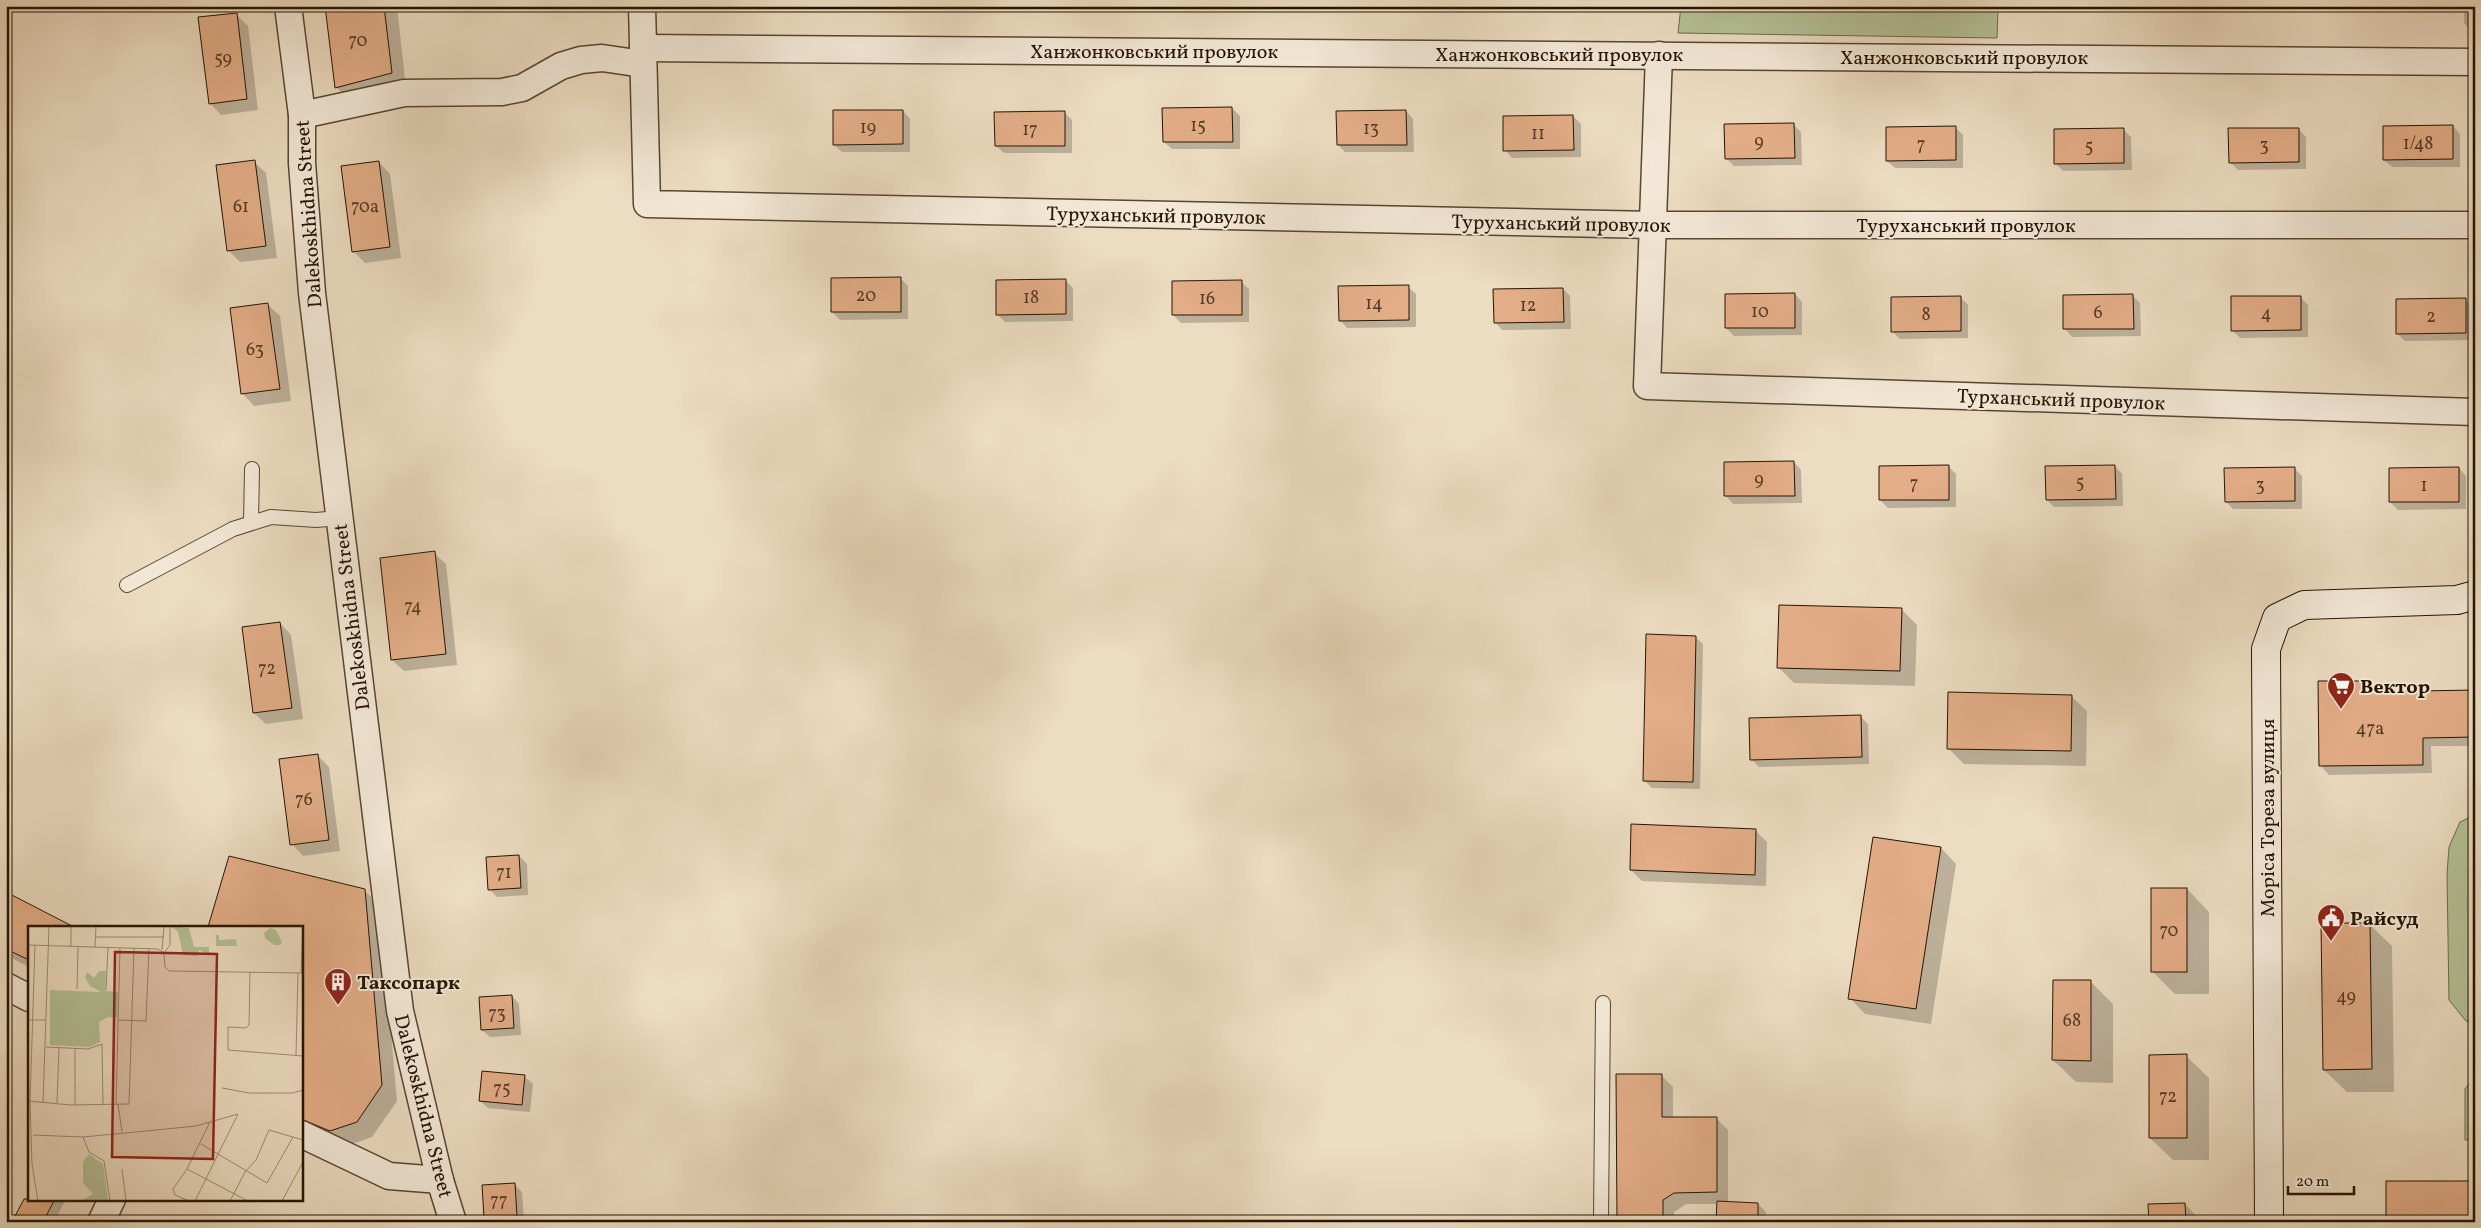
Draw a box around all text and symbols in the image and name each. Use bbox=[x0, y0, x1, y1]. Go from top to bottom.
house number: 70 bbox=[349, 29, 368, 54]
street label: Ханжонковський провулок bbox=[1030, 39, 1278, 67]
street label: Ханжонковський провулок bbox=[1435, 42, 1683, 70]
street label: Ханжонковський провулок bbox=[1840, 45, 2088, 73]
house number: 59 bbox=[214, 47, 232, 72]
house number: 15 bbox=[1190, 114, 1206, 139]
house number: 19 bbox=[860, 116, 876, 141]
house number: 13 bbox=[1363, 117, 1379, 142]
house number: 17 bbox=[1022, 118, 1038, 143]
street label: Dalekoskhidna Street bbox=[289, 119, 331, 309]
house number: 11 bbox=[1531, 122, 1545, 147]
house number: 9 bbox=[1754, 130, 1764, 155]
house number: 1/48 bbox=[2403, 132, 2433, 157]
house number: 7 bbox=[1917, 133, 1925, 158]
house number: 3 bbox=[2259, 134, 2269, 159]
house number: 5 bbox=[2085, 135, 2093, 160]
house number: 61 bbox=[233, 195, 249, 220]
house number: 70а bbox=[351, 195, 379, 220]
street label: Туруханський провулок bbox=[1046, 201, 1266, 233]
street label: Туруханський провулок bbox=[1451, 209, 1671, 241]
street label: Туруханський провулок bbox=[1856, 213, 2076, 241]
house number: 20 bbox=[856, 284, 876, 309]
house number: 18 bbox=[1023, 286, 1039, 311]
house number: 16 bbox=[1199, 287, 1215, 312]
house number: 14 bbox=[1365, 292, 1383, 317]
house number: 12 bbox=[1520, 294, 1536, 319]
house number: 10 bbox=[1751, 300, 1769, 325]
house number: 6 bbox=[2093, 301, 2103, 326]
house number: 4 bbox=[2261, 302, 2271, 327]
house number: 8 bbox=[1921, 303, 1931, 328]
house number: 2 bbox=[2426, 305, 2436, 330]
house number: 63 bbox=[246, 338, 264, 363]
street label: Турханський провулок bbox=[1956, 383, 2166, 419]
house number: 9 bbox=[1754, 468, 1764, 493]
house number: 5 bbox=[2076, 471, 2084, 496]
house number: 7 bbox=[1910, 472, 1918, 497]
house number: 3 bbox=[2255, 474, 2265, 499]
house number: 1 bbox=[2421, 474, 2427, 499]
street label: Dalekoskhidna Street bbox=[328, 522, 378, 712]
house number: 74 bbox=[404, 595, 422, 620]
house number: 72 bbox=[258, 657, 276, 682]
supermarket icon: Вектор bbox=[2326, 671, 2356, 710]
place label: Вектор bbox=[2360, 674, 2430, 702]
house number: 47а bbox=[2356, 717, 2384, 742]
street label: Моріса Тореза вулиця bbox=[2255, 719, 2283, 917]
house number: 76 bbox=[295, 788, 313, 813]
house number: 71 bbox=[496, 861, 512, 886]
public building icon: Райсуд bbox=[2316, 903, 2346, 942]
place label: Райсуд bbox=[2350, 906, 2419, 934]
house number: 70 bbox=[2160, 919, 2179, 944]
inset map bbox=[28, 926, 302, 1200]
building icon: Таксопарк bbox=[323, 967, 353, 1006]
place label: Таксопарк bbox=[357, 970, 460, 998]
house number: 49 bbox=[2336, 985, 2356, 1010]
house number: 73 bbox=[488, 1002, 506, 1027]
house number: 68 bbox=[2063, 1009, 2081, 1034]
street label: Dalekoskhidna Street bbox=[386, 1012, 458, 1201]
house number: 75 bbox=[493, 1077, 511, 1102]
house number: 72 bbox=[2159, 1085, 2177, 1110]
scale bar bbox=[2288, 1163, 2355, 1195]
text: 20 m bbox=[2296, 1172, 2329, 1193]
house number: 77 bbox=[490, 1189, 508, 1214]

